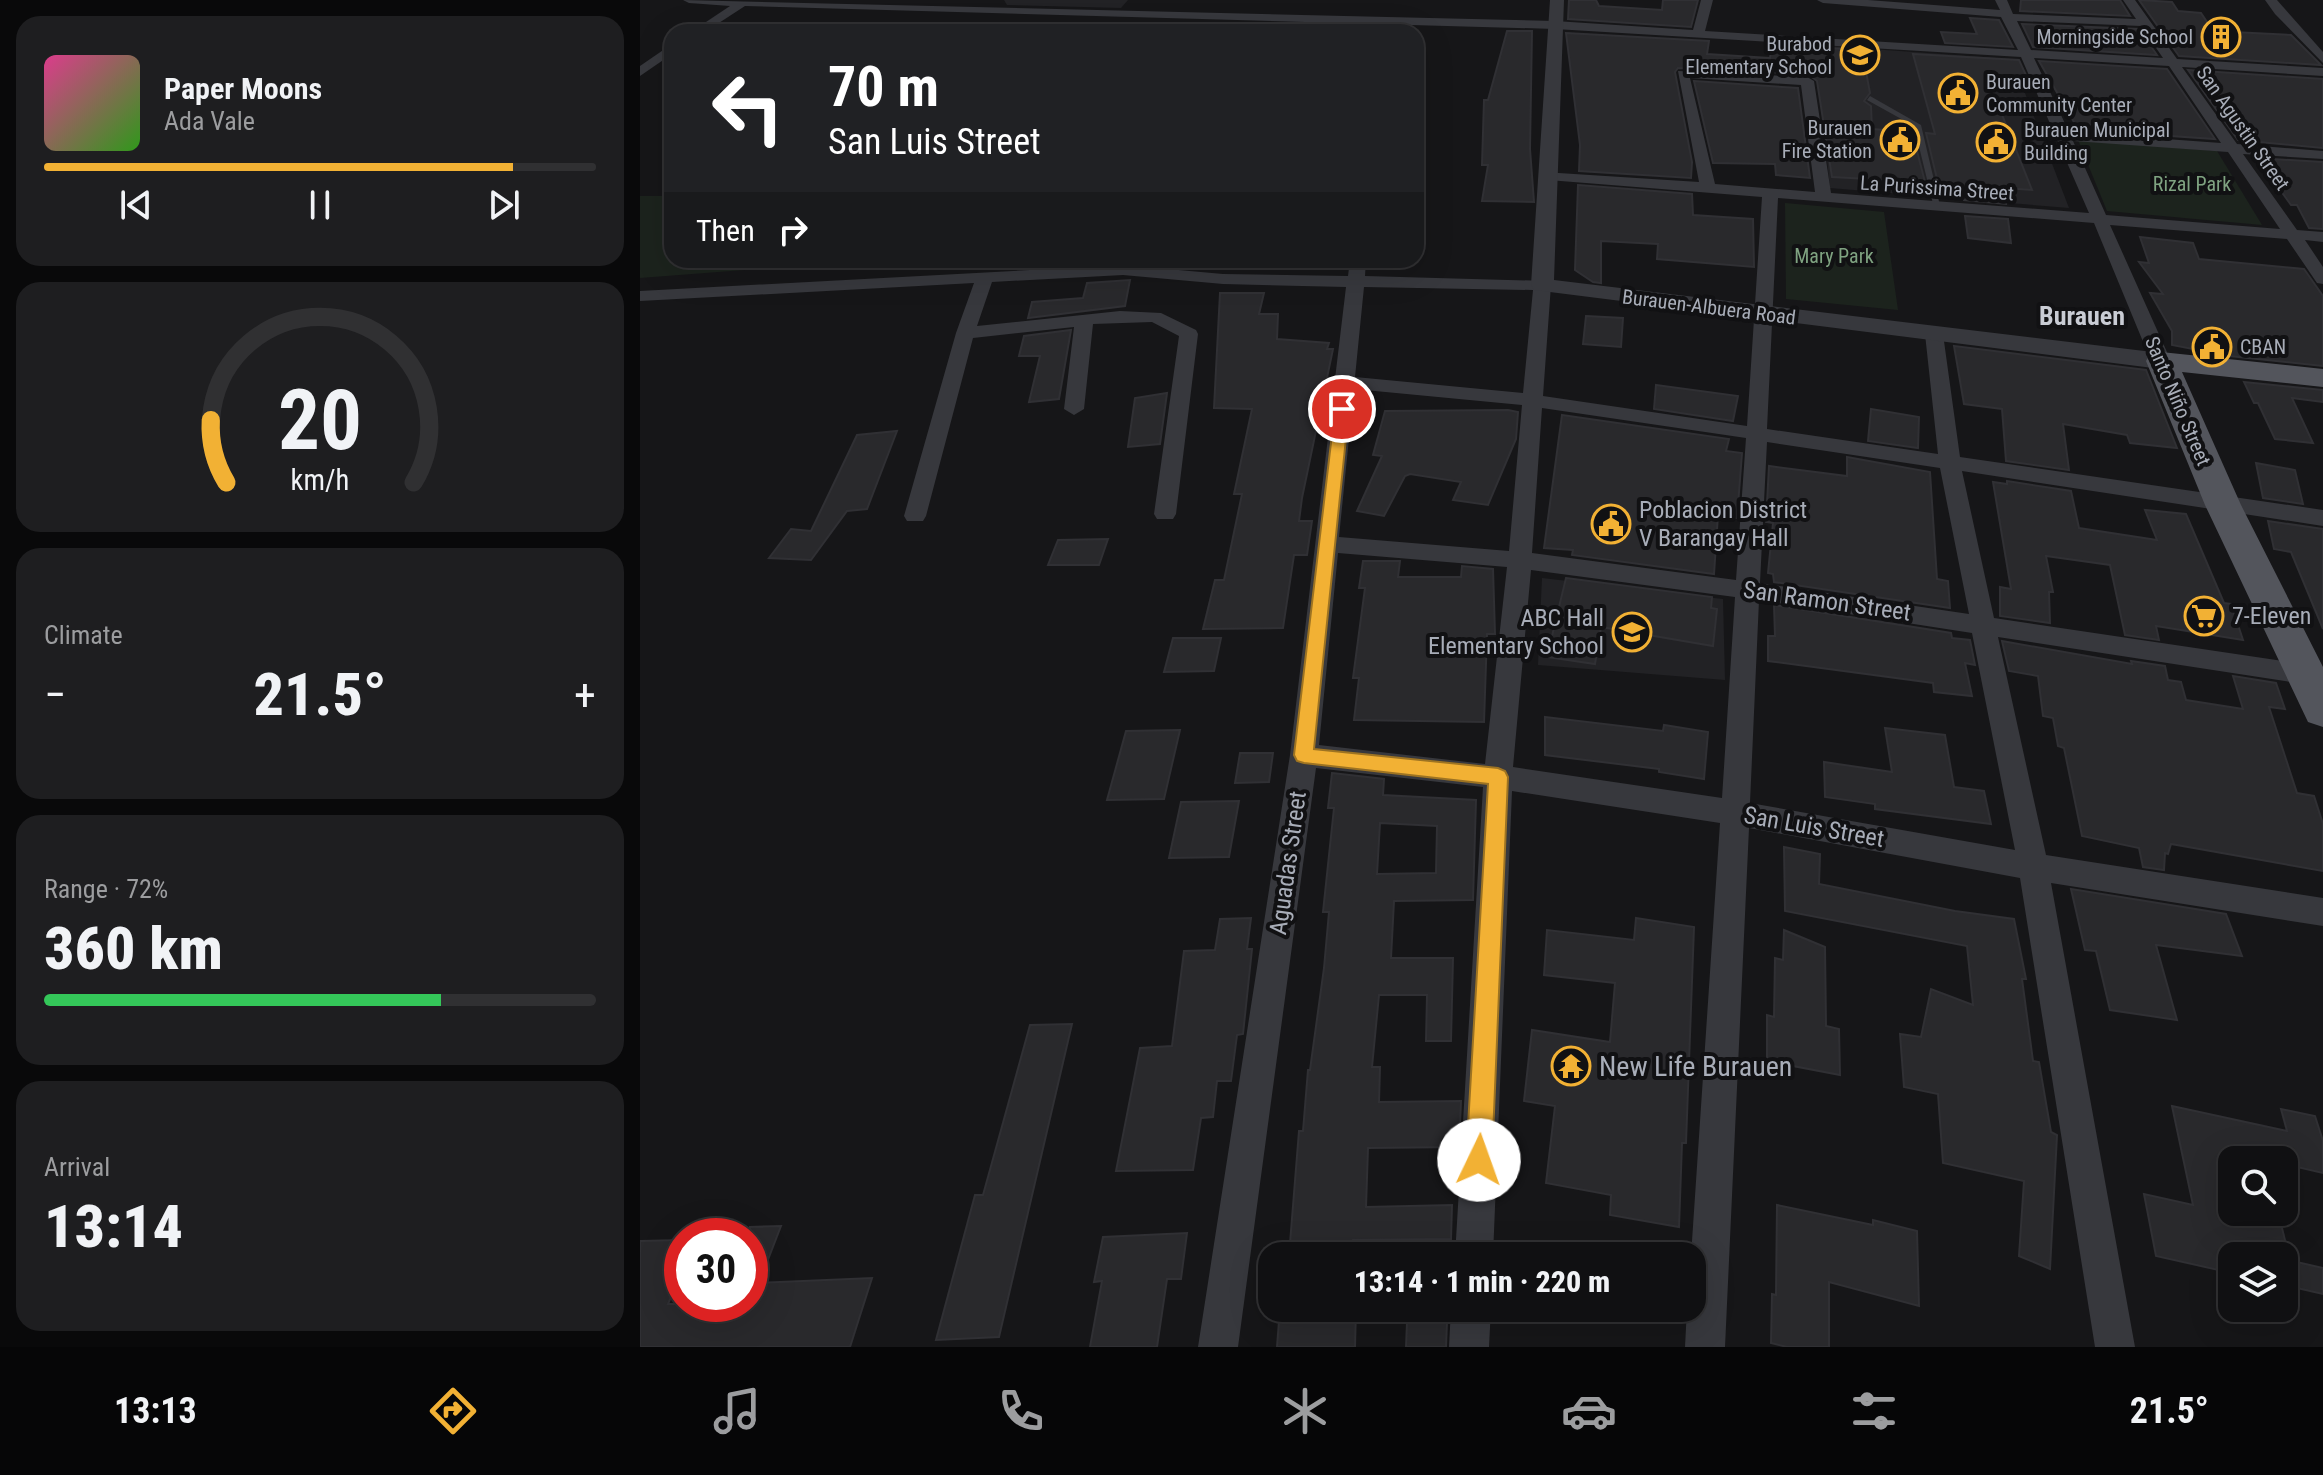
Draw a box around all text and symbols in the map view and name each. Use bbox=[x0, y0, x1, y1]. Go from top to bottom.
building icon: Morningside School bbox=[2200, 16, 2242, 58]
place label: Morningside School bbox=[2036, 25, 2193, 49]
place label: Burabod Elementary School bbox=[1685, 32, 1832, 79]
school or university icon: Burabod Elementary School bbox=[1839, 34, 1881, 76]
text: 70 m bbox=[828, 54, 939, 120]
icon: left bbox=[696, 56, 800, 160]
street label: San Agustin Street bbox=[2191, 61, 2295, 195]
place label: Burauen Community Center bbox=[1986, 70, 2132, 117]
text: Paper Moons bbox=[164, 71, 322, 106]
public building icon: Burauen Community Center bbox=[1937, 72, 1979, 114]
text: Ada Vale bbox=[164, 106, 255, 136]
place label: Burauen Fire Station bbox=[1782, 116, 1872, 163]
place label: Burauen Municipal Building bbox=[2024, 118, 2170, 165]
public building icon: Burauen Fire Station bbox=[1879, 119, 1921, 161]
text: San Luis Street bbox=[828, 121, 1041, 163]
public building icon: Burauen Municipal Building bbox=[1975, 121, 2017, 163]
street label: La Purissima Street bbox=[1859, 171, 2015, 205]
park label: Rizal Park bbox=[2153, 172, 2231, 196]
icon: previous bbox=[114, 183, 158, 227]
icon: pause bbox=[298, 183, 342, 227]
icon: next bbox=[482, 183, 526, 227]
icon: right bbox=[771, 208, 815, 252]
text: Then bbox=[696, 213, 755, 248]
park label: Mary Park bbox=[1794, 244, 1874, 268]
street label: Burauen-Albuera Road bbox=[1621, 284, 1797, 330]
district label: Burauen bbox=[2039, 301, 2125, 331]
public building icon: CBAN bbox=[2191, 326, 2233, 368]
street label: Santo Niño Street bbox=[2140, 333, 2216, 469]
place label: CBAN bbox=[2240, 335, 2286, 359]
text: 20 bbox=[278, 372, 362, 469]
pin bbox=[1308, 375, 1376, 443]
icon: arrive bbox=[1320, 387, 1364, 431]
text: km/h bbox=[291, 463, 349, 497]
place label: Poblacion District V Barangay Hall bbox=[1639, 496, 1807, 552]
public building icon: Poblacion District V Barangay Hall bbox=[1590, 503, 1632, 545]
street label: San Ramon Street bbox=[1741, 575, 1913, 627]
supermarket icon: 7-Eleven bbox=[2183, 595, 2225, 637]
place label: 7-Eleven bbox=[2232, 602, 2311, 630]
place label: ABC Hall Elementary School bbox=[1428, 604, 1604, 660]
school or university icon: ABC Hall Elementary School bbox=[1611, 611, 1653, 653]
text: Climate bbox=[44, 620, 123, 650]
text: 21.5° bbox=[254, 659, 387, 730]
text: − bbox=[44, 669, 66, 721]
text: + bbox=[574, 669, 596, 721]
street label: Aguadas Street bbox=[1264, 789, 1312, 937]
street label: San Luis Street bbox=[1742, 801, 1886, 853]
text: Range · 72% bbox=[44, 874, 168, 904]
text: 360 km bbox=[44, 913, 223, 984]
temple icon: New Life Burauen bbox=[1550, 1045, 1592, 1087]
place label: New Life Burauen bbox=[1599, 1050, 1792, 1083]
position arrow bbox=[1437, 1118, 1521, 1202]
map controls bbox=[2218, 1146, 2298, 1322]
button: search bbox=[2218, 1146, 2298, 1226]
text: Arrival bbox=[44, 1152, 110, 1182]
text: 13:14 bbox=[44, 1191, 183, 1262]
speed limit sign: 30 bbox=[664, 1218, 768, 1322]
button: layers bbox=[2218, 1242, 2298, 1322]
text: 13:14 · 1 min · 220 m bbox=[1354, 1264, 1610, 1299]
icon: directions bbox=[425, 1383, 481, 1439]
icon: music bbox=[709, 1383, 765, 1439]
icon: phone bbox=[993, 1383, 1049, 1439]
icon: climate bbox=[1277, 1383, 1333, 1439]
icon: car bbox=[1561, 1383, 1617, 1439]
icon: filters bbox=[1846, 1383, 1902, 1439]
text: 13:13 bbox=[114, 1390, 197, 1432]
text: 21.5° bbox=[2130, 1390, 2209, 1432]

